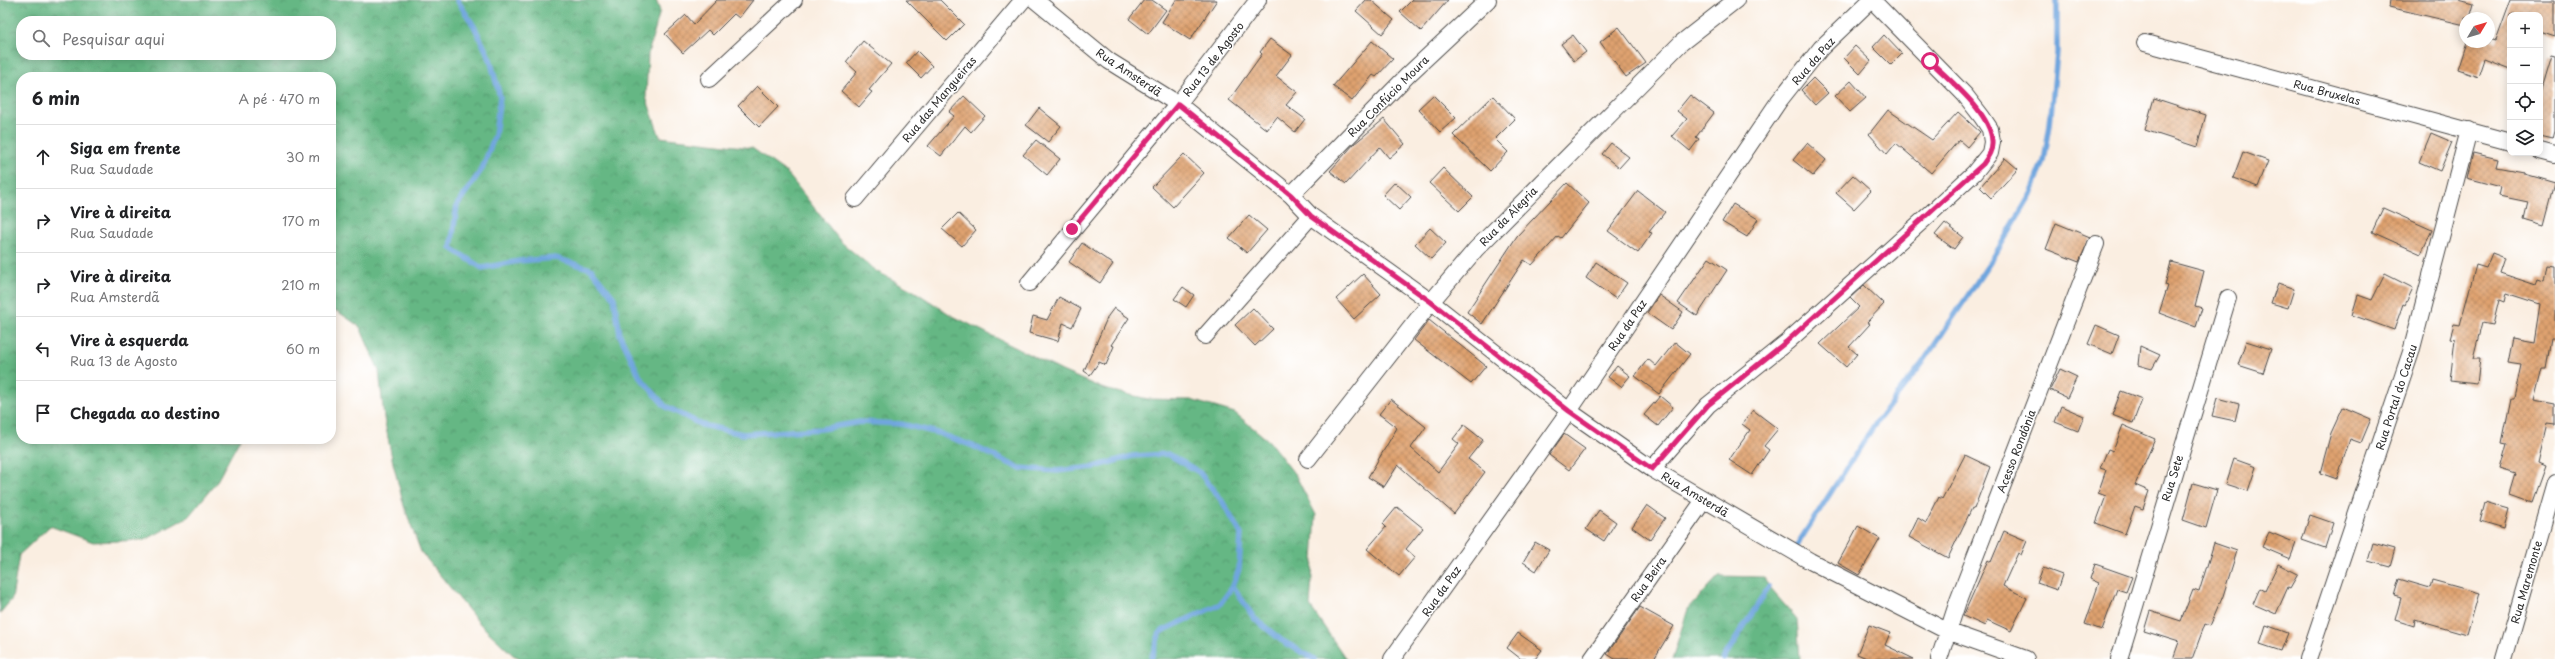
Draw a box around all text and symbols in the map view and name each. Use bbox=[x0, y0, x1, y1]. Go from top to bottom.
north arrow bbox=[2459, 12, 2495, 48]
map controls bbox=[2507, 12, 2543, 156]
button: + bbox=[2507, 12, 2543, 48]
search box bbox=[16, 16, 336, 60]
street label: Rua 13 de Agosto bbox=[1178, 18, 1248, 100]
icon: search bbox=[30, 27, 52, 49]
text: Pesquisar aqui bbox=[62, 27, 165, 50]
street label: Rua da Paz bbox=[1787, 33, 1839, 89]
street label: Rua Amsterdã bbox=[1093, 44, 1165, 100]
button: − bbox=[2507, 48, 2543, 84]
street label: Rua Confúcio Moura bbox=[1343, 51, 1433, 141]
street label: Rua das Mangueiras bbox=[898, 52, 980, 146]
route start bbox=[1921, 52, 1939, 70]
street label: Rua Bruxelas bbox=[2292, 75, 2362, 109]
button: locate bbox=[2507, 84, 2543, 120]
text: 6 min bbox=[32, 85, 80, 111]
text: A pé · 470 m bbox=[238, 89, 320, 108]
button: layers bbox=[2507, 120, 2543, 156]
text: Siga em frente bbox=[70, 136, 180, 159]
icon: ahead bbox=[32, 146, 54, 168]
text: 30 m bbox=[286, 147, 320, 166]
text: Rua Saudade bbox=[70, 159, 154, 178]
street label: Rua da Alegria bbox=[1475, 182, 1541, 250]
text: Vire à direita bbox=[70, 200, 171, 223]
icon: right bbox=[32, 210, 54, 232]
text: 170 m bbox=[282, 211, 320, 230]
route end bbox=[1063, 220, 1081, 238]
text: Rua Saudade bbox=[70, 223, 154, 242]
text: Vire à direita bbox=[70, 264, 171, 287]
icon: right bbox=[32, 274, 54, 296]
text: 210 m bbox=[281, 275, 320, 294]
text: Rua Amsterdã bbox=[70, 287, 160, 306]
street label: Rua da Paz bbox=[1604, 296, 1650, 354]
text: Vire à esquerda bbox=[70, 328, 189, 351]
icon: left bbox=[32, 338, 54, 360]
text: 60 m bbox=[286, 339, 320, 358]
street label: Rua Portal do Cacau bbox=[2371, 342, 2421, 452]
text: Rua 13 de Agosto bbox=[70, 351, 177, 370]
text: Chegada ao destino bbox=[70, 401, 220, 424]
icon: arrive bbox=[32, 402, 54, 424]
street label: Acesso Rondônia bbox=[1992, 406, 2040, 495]
street label: Rua Sete bbox=[2157, 453, 2187, 503]
street label: Rua Amsterdã bbox=[1658, 467, 1732, 521]
street label: Rua Maremonte bbox=[2506, 538, 2546, 626]
street label: Rua Beira bbox=[1626, 553, 1670, 605]
street label: Rua da Paz bbox=[1417, 562, 1465, 620]

